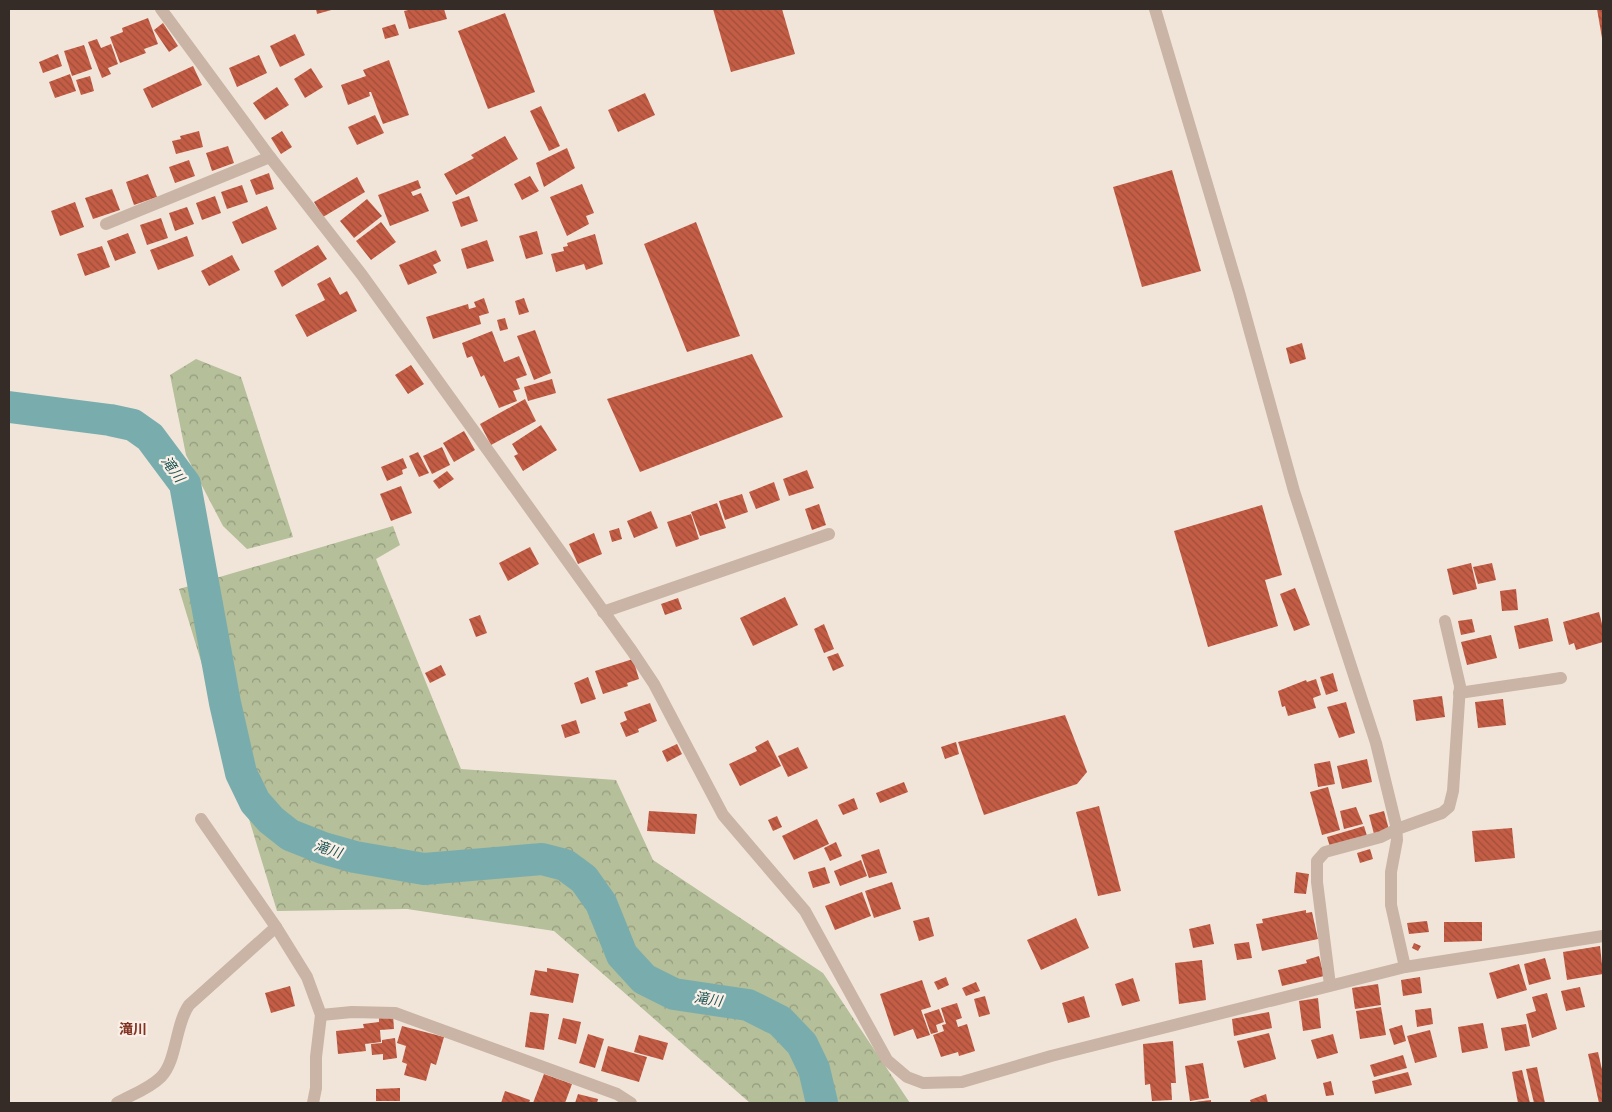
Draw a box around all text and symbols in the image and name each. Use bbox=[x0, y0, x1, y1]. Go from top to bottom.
water label: 滝川 bbox=[157, 452, 190, 487]
water label: 滝川 bbox=[312, 836, 346, 863]
water label: 滝川 bbox=[693, 988, 725, 1010]
district label: 滝川 bbox=[119, 1020, 147, 1038]

